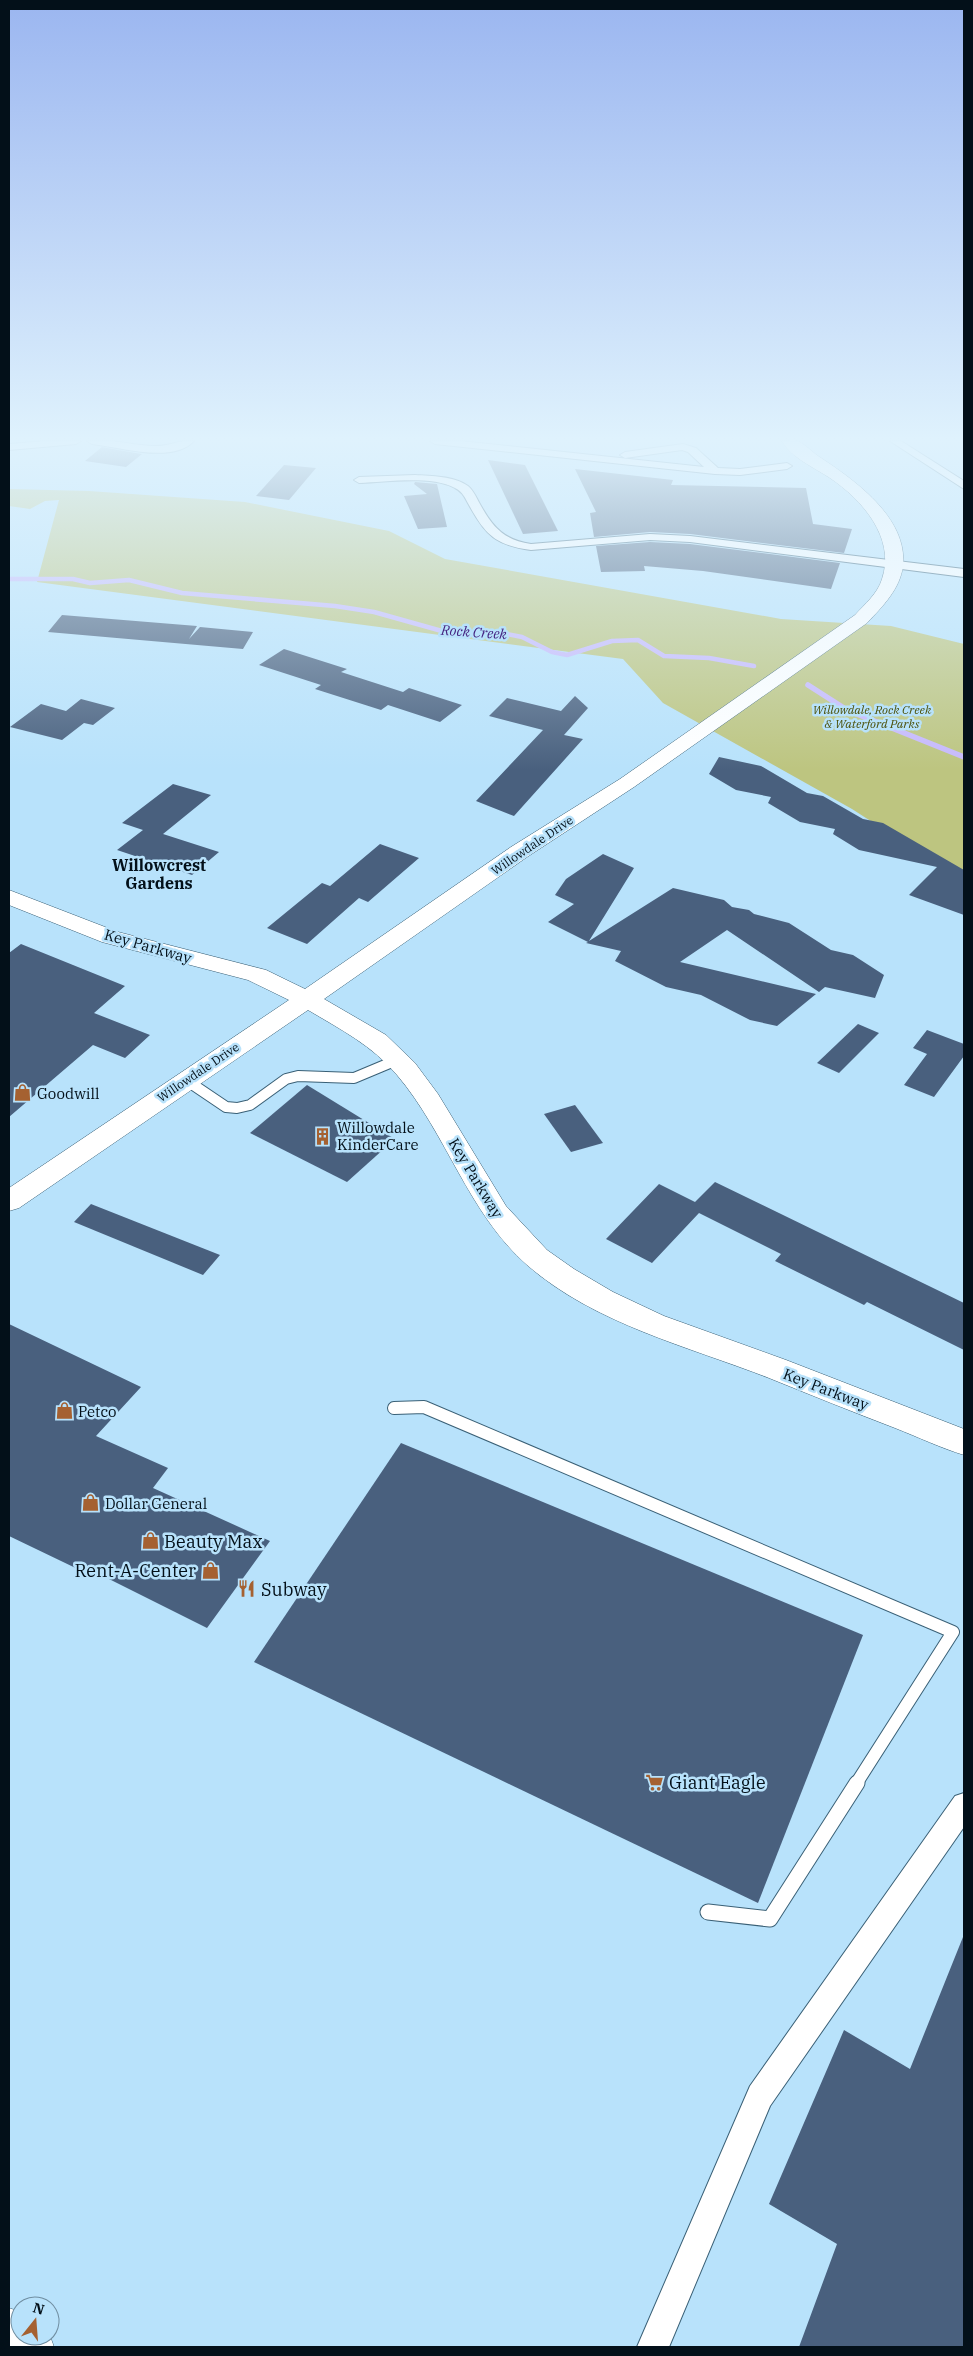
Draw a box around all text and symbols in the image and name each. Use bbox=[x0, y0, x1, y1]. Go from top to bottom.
water label: Rock Creek bbox=[440, 621, 508, 643]
park label: Willowdale, Rock Creek & Waterford Parks bbox=[813, 702, 932, 731]
street label: Willowdale Drive bbox=[488, 812, 576, 878]
district label: Willowcrest Gardens bbox=[112, 855, 206, 893]
street label: Key Parkway bbox=[102, 924, 194, 968]
street label: Willowdale Drive bbox=[154, 1039, 242, 1105]
shop icon: Goodwill bbox=[13, 1083, 33, 1103]
place label: Goodwill bbox=[37, 1084, 100, 1103]
place label: Willowdale KinderCare bbox=[337, 1118, 418, 1154]
building icon: Willowdale KinderCare bbox=[313, 1126, 333, 1146]
street label: Key Parkway bbox=[445, 1135, 507, 1221]
street label: Key Parkway bbox=[781, 1364, 871, 1414]
shop icon: Petco bbox=[54, 1401, 74, 1421]
place label: Petco bbox=[78, 1402, 116, 1421]
shop icon: Dollar General bbox=[81, 1493, 101, 1513]
place label: Dollar General bbox=[105, 1494, 207, 1513]
place label: Beauty Max bbox=[164, 1530, 263, 1553]
shop icon: Beauty Max bbox=[140, 1531, 160, 1551]
place label: Rent-A-Center bbox=[74, 1559, 196, 1582]
shop icon: Rent-A-Center bbox=[200, 1560, 220, 1580]
place label: Subway bbox=[261, 1578, 327, 1601]
restaurant icon: Subway bbox=[237, 1579, 257, 1599]
place label: Giant Eagle bbox=[669, 1771, 766, 1794]
supermarket icon: Giant Eagle bbox=[645, 1772, 665, 1792]
north arrow bbox=[10, 2296, 60, 2346]
text: N bbox=[31, 2298, 47, 2319]

